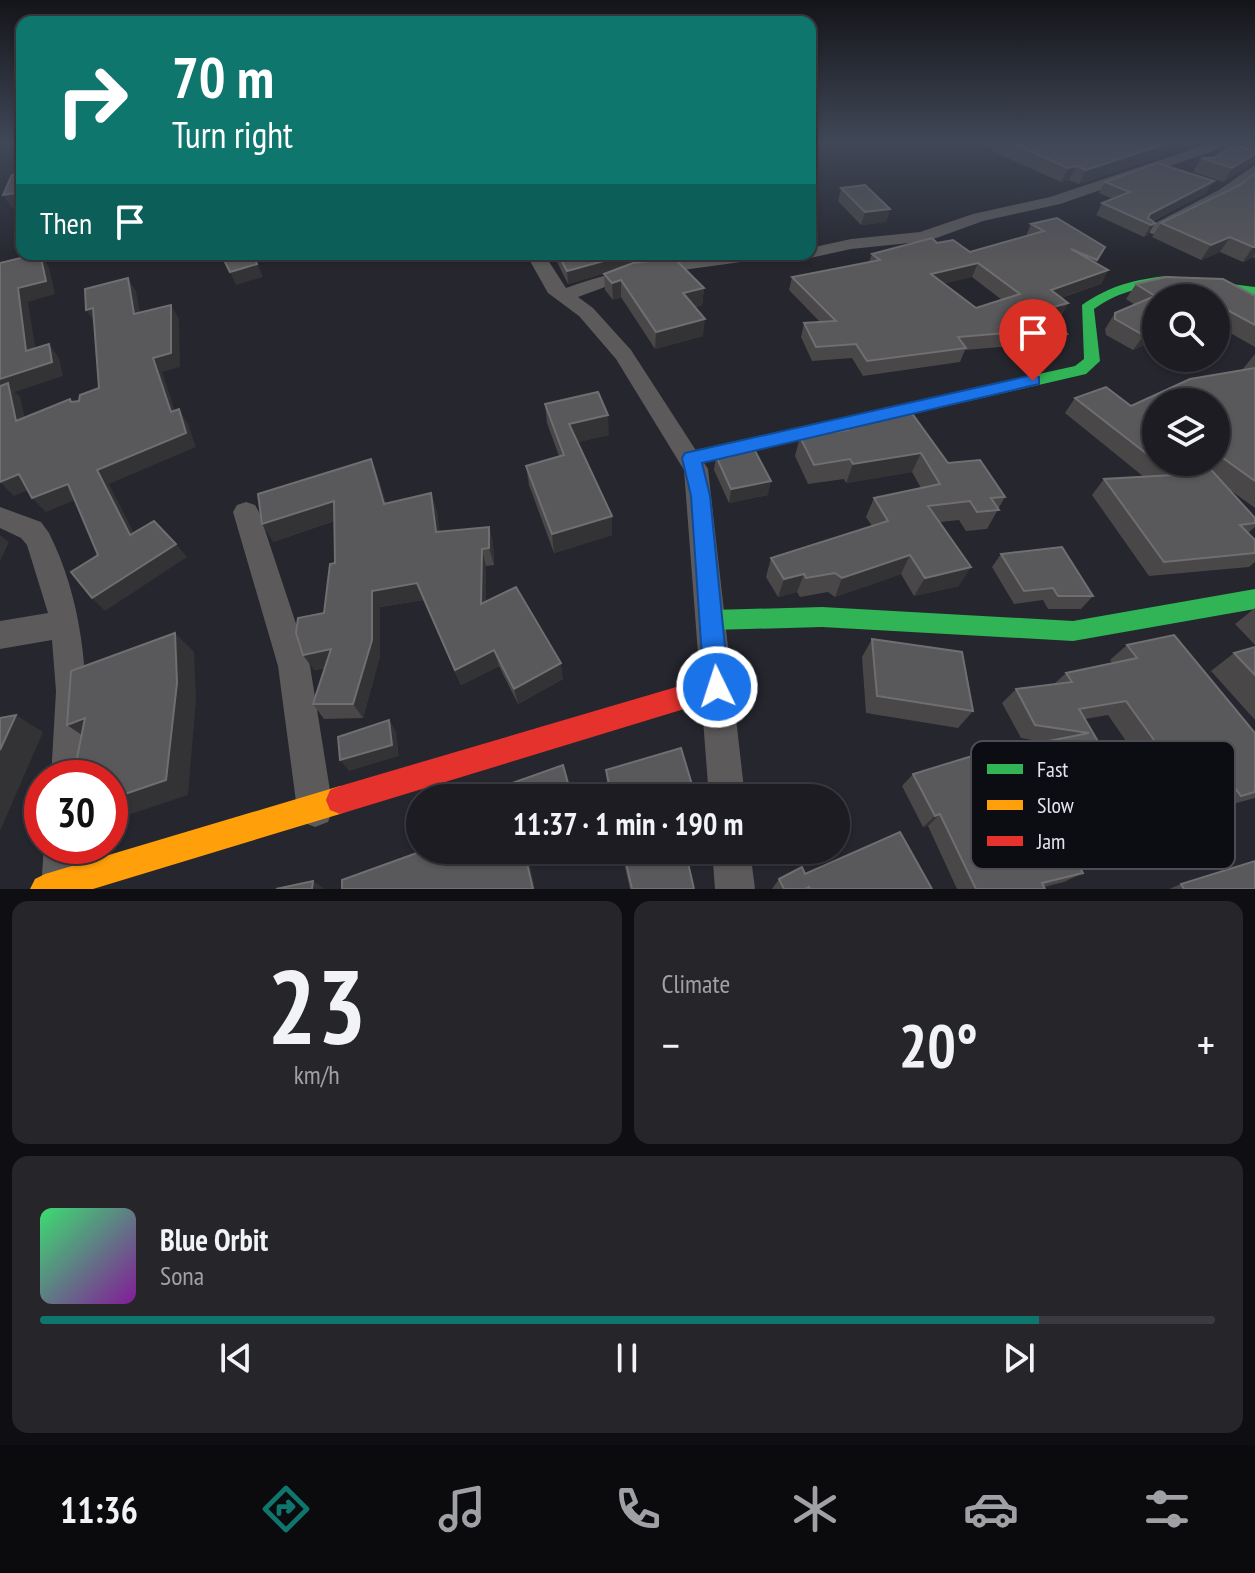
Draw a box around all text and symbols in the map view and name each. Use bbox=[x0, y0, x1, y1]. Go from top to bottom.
text: 70 m bbox=[172, 41, 274, 113]
icon: right bbox=[40, 48, 144, 152]
text: Turn right bbox=[172, 111, 293, 158]
icon: arrive bbox=[108, 200, 152, 244]
text: Then bbox=[40, 203, 92, 242]
map controls bbox=[1142, 284, 1230, 476]
button: search bbox=[1142, 284, 1230, 372]
pin bbox=[999, 299, 1067, 381]
icon: arrive bbox=[1011, 311, 1055, 355]
button: layers bbox=[1142, 388, 1230, 476]
position arrow bbox=[675, 645, 759, 729]
legend bbox=[971, 741, 1235, 869]
text: Fast bbox=[1037, 755, 1068, 783]
speed limit sign: 30 bbox=[24, 760, 128, 864]
text: Slow bbox=[1037, 791, 1074, 819]
text: 11:37 · 1 min · 190 m bbox=[513, 804, 743, 843]
text: Jam bbox=[1036, 827, 1065, 855]
text: 23 bbox=[267, 938, 366, 1073]
text: Climate bbox=[662, 967, 730, 1000]
text: 20° bbox=[899, 1006, 978, 1084]
text: − bbox=[662, 1016, 680, 1073]
text: + bbox=[1197, 1016, 1215, 1073]
text: km/h bbox=[294, 1058, 340, 1091]
text: Blue Orbit bbox=[160, 1220, 268, 1259]
text: Sona bbox=[160, 1259, 204, 1292]
icon: previous bbox=[214, 1336, 258, 1380]
icon: pause bbox=[605, 1336, 649, 1380]
icon: next bbox=[997, 1336, 1041, 1380]
icon: directions bbox=[258, 1481, 314, 1537]
icon: music bbox=[434, 1481, 490, 1537]
icon: phone bbox=[610, 1481, 666, 1537]
icon: climate bbox=[787, 1481, 843, 1537]
icon: car bbox=[963, 1481, 1019, 1537]
icon: filters bbox=[1139, 1481, 1195, 1537]
text: 11:36 bbox=[60, 1486, 138, 1533]

